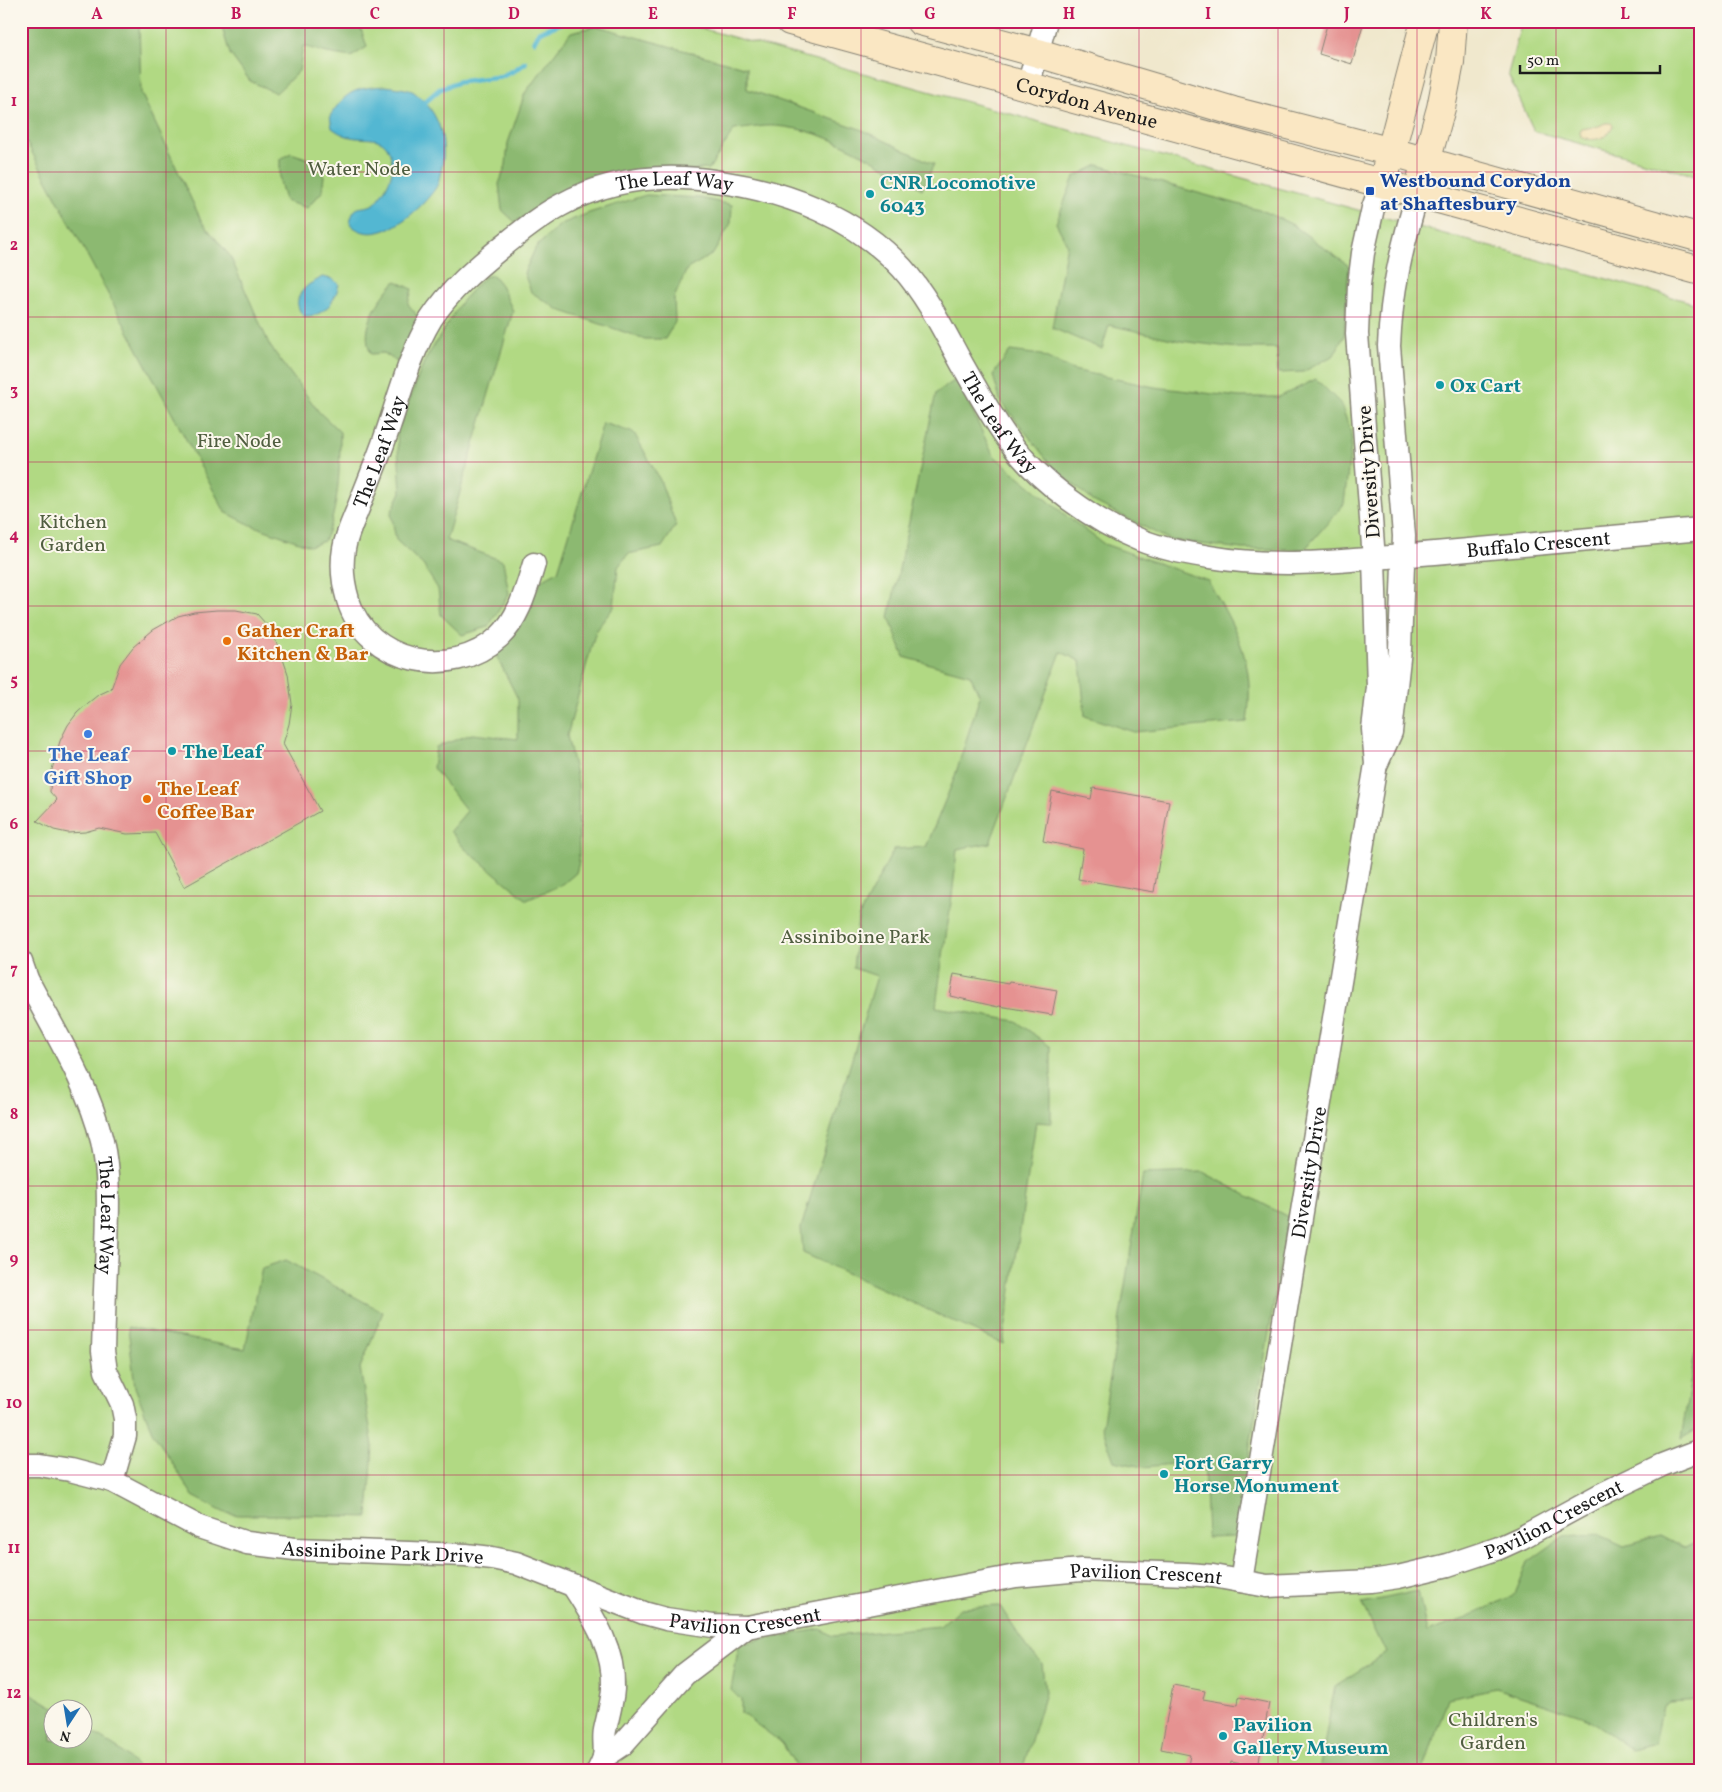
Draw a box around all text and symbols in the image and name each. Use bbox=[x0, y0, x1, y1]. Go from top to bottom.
text: A bbox=[91, 4, 103, 26]
text: B bbox=[231, 4, 242, 26]
text: C bbox=[370, 4, 380, 26]
text: D bbox=[508, 4, 520, 26]
text: E bbox=[648, 4, 658, 26]
text: F bbox=[787, 4, 797, 26]
text: G bbox=[924, 4, 936, 26]
text: H bbox=[1063, 4, 1075, 26]
text: I bbox=[1205, 4, 1211, 26]
text: J bbox=[1343, 4, 1350, 26]
text: K bbox=[1480, 4, 1492, 26]
text: L bbox=[1620, 4, 1630, 26]
scale bar bbox=[1520, 42, 1660, 74]
text: 50 m bbox=[1527, 51, 1559, 72]
street label: Corydon Avenue bbox=[1012, 72, 1161, 137]
text: 1 bbox=[11, 91, 17, 113]
park label: Water Node bbox=[307, 156, 411, 184]
street label: The Leaf Way bbox=[613, 166, 736, 200]
place label: Westbound Corydon at Shaftesbury bbox=[1380, 168, 1571, 219]
place label: CNR Locomotive 6043 bbox=[880, 170, 1036, 221]
marker: Westbound Corydon at Shaftesbury bbox=[1364, 185, 1376, 197]
marker: CNR Locomotive 6043 bbox=[864, 188, 876, 200]
text: 2 bbox=[10, 235, 18, 257]
street label: The Leaf Way bbox=[953, 367, 1043, 481]
place label: Ox Cart bbox=[1450, 373, 1522, 401]
marker: Ox Cart bbox=[1434, 379, 1446, 391]
text: 3 bbox=[10, 380, 18, 402]
street label: The Leaf Way bbox=[347, 392, 414, 513]
street label: Diversity Drive bbox=[1351, 404, 1389, 539]
park label: Fire Node bbox=[197, 428, 281, 456]
park label: Kitchen Garden bbox=[39, 509, 107, 560]
text: 4 bbox=[9, 525, 19, 547]
street label: Buffalo Crescent bbox=[1465, 525, 1612, 566]
place label: Gather Craft Kitchen & Bar bbox=[237, 618, 369, 669]
marker: Gather Craft Kitchen & Bar bbox=[221, 635, 233, 647]
text: 5 bbox=[10, 670, 18, 692]
marker: The Leaf Gift Shop bbox=[82, 728, 94, 740]
place label: The Leaf bbox=[182, 739, 265, 767]
place label: The Leaf Gift Shop bbox=[44, 742, 132, 793]
marker: The Leaf bbox=[166, 745, 178, 757]
place label: The Leaf Coffee Bar bbox=[157, 776, 255, 827]
marker: The Leaf Coffee Bar bbox=[141, 793, 153, 805]
text: 6 bbox=[10, 814, 19, 836]
park label: Assiniboine Park bbox=[780, 924, 930, 952]
text: 7 bbox=[10, 959, 18, 981]
text: 8 bbox=[10, 1104, 18, 1126]
street label: Diversity Drive bbox=[1286, 1105, 1335, 1241]
street label: The Leaf Way bbox=[89, 1155, 120, 1275]
text: 9 bbox=[10, 1249, 19, 1271]
text: 10 bbox=[6, 1393, 22, 1415]
place label: Fort Garry Horse Monument bbox=[1174, 1450, 1340, 1501]
marker: Fort Garry Horse Monument bbox=[1158, 1468, 1170, 1480]
street label: Pavilion Crescent bbox=[1481, 1474, 1629, 1568]
street label: Assiniboine Park Drive bbox=[280, 1535, 485, 1573]
text: 11 bbox=[8, 1538, 20, 1560]
street label: Pavilion Crescent bbox=[1069, 1558, 1225, 1593]
street label: Pavilion Crescent bbox=[667, 1601, 823, 1643]
text: 12 bbox=[7, 1683, 21, 1705]
north arrow bbox=[42, 1700, 92, 1750]
park label: Children's Garden bbox=[1448, 1707, 1538, 1758]
place label: Pavilion Gallery Museum bbox=[1233, 1712, 1389, 1763]
text: N bbox=[59, 1725, 73, 1746]
marker: Pavilion Gallery Museum bbox=[1217, 1730, 1229, 1742]

